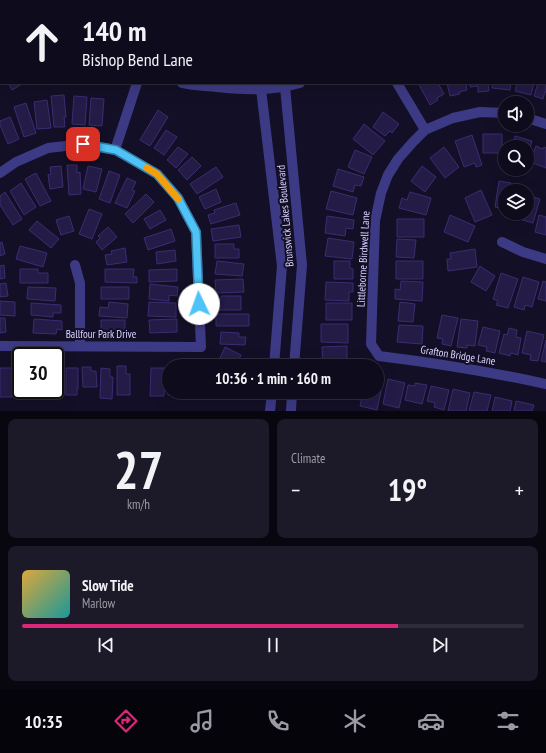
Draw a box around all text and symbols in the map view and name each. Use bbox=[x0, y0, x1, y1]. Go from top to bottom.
text: 140 m bbox=[82, 12, 146, 49]
icon: ahead bbox=[16, 16, 68, 68]
text: Bishop Bend Lane bbox=[82, 48, 193, 71]
map controls bbox=[498, 96, 534, 220]
button: sound bbox=[498, 96, 534, 132]
pin bbox=[66, 127, 100, 161]
icon: arrive bbox=[72, 133, 94, 155]
button: search bbox=[498, 140, 534, 176]
street label: Brunswick Lakes Boulevard bbox=[274, 164, 296, 268]
button: layers bbox=[498, 184, 534, 220]
street label: Littleborne Birdwell Lane bbox=[353, 210, 373, 307]
position arrow bbox=[178, 283, 220, 325]
street label: Ballfour Park Drive bbox=[66, 327, 137, 341]
street label: Grafton Bridge Lane bbox=[420, 342, 497, 368]
speed limit sign: 30 bbox=[12, 347, 64, 399]
text: 10:36 · 1 min · 160 m bbox=[215, 369, 331, 388]
text: 27 bbox=[114, 436, 163, 503]
text: Climate bbox=[291, 450, 325, 467]
text: 19° bbox=[388, 470, 427, 509]
text: − bbox=[291, 476, 300, 504]
text: + bbox=[515, 476, 524, 504]
text: km/h bbox=[127, 496, 150, 513]
text: Slow Tide bbox=[82, 576, 134, 595]
text: Marlow bbox=[82, 595, 115, 612]
icon: previous bbox=[95, 634, 117, 656]
icon: pause bbox=[262, 634, 284, 656]
icon: next bbox=[429, 634, 451, 656]
icon: directions bbox=[112, 707, 140, 735]
icon: music bbox=[188, 707, 216, 735]
icon: phone bbox=[264, 707, 292, 735]
icon: climate bbox=[341, 707, 369, 735]
icon: car bbox=[417, 707, 445, 735]
icon: filters bbox=[494, 707, 522, 735]
text: 10:35 bbox=[24, 710, 63, 733]

